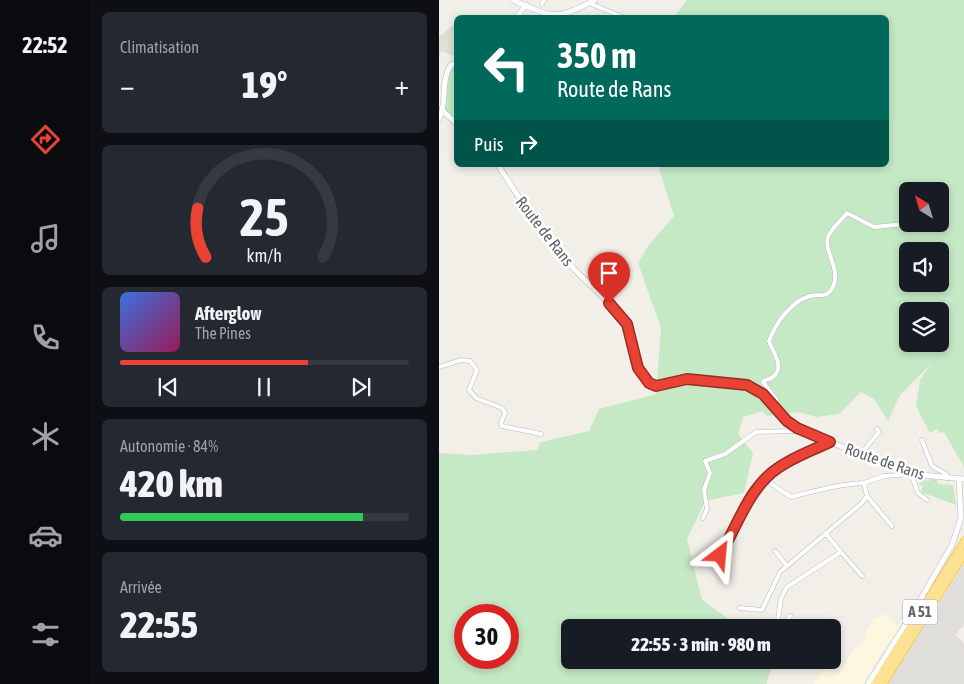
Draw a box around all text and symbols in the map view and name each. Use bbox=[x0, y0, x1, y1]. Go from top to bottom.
text: 22:52 bbox=[22, 32, 68, 58]
icon: left bbox=[474, 35, 539, 100]
text: 350 m bbox=[557, 35, 636, 75]
text: Climatisation bbox=[120, 38, 199, 56]
text: 19° bbox=[241, 63, 288, 106]
text: − bbox=[120, 69, 135, 101]
text: + bbox=[394, 69, 409, 101]
text: Route de Rans bbox=[557, 76, 671, 102]
icon: directions bbox=[28, 122, 63, 157]
icon: right bbox=[514, 130, 542, 158]
text: Puis bbox=[474, 133, 504, 155]
north arrow bbox=[899, 182, 949, 232]
map controls bbox=[899, 182, 949, 352]
text: 25 bbox=[240, 187, 289, 247]
street label: Route de Rans bbox=[512, 193, 578, 270]
icon: music bbox=[28, 221, 63, 256]
button: sound bbox=[899, 242, 949, 292]
text: km/h bbox=[247, 245, 282, 266]
pin bbox=[588, 252, 630, 303]
icon: arrive bbox=[595, 259, 623, 287]
text: Afterglow bbox=[195, 302, 262, 324]
button: layers bbox=[899, 302, 949, 352]
icon: phone bbox=[28, 320, 63, 355]
text: The Pines bbox=[195, 324, 251, 342]
icon: previous bbox=[154, 373, 182, 401]
icon: pause bbox=[250, 373, 278, 401]
icon: next bbox=[347, 373, 375, 401]
icon: climate bbox=[28, 419, 63, 454]
text: Autonomie · 84% bbox=[120, 437, 218, 455]
street label: Route de Rans bbox=[843, 439, 928, 483]
text: 420 km bbox=[120, 462, 223, 505]
icon: car bbox=[28, 518, 63, 553]
position arrow bbox=[693, 528, 745, 580]
text: Arrivée bbox=[120, 578, 162, 596]
road number: A 51 bbox=[903, 600, 937, 624]
text: 22:55 bbox=[120, 603, 198, 646]
speed limit sign: 30 bbox=[454, 604, 519, 669]
icon: filters bbox=[28, 617, 63, 652]
text: 22:55 · 3 min · 980 m bbox=[631, 633, 771, 655]

